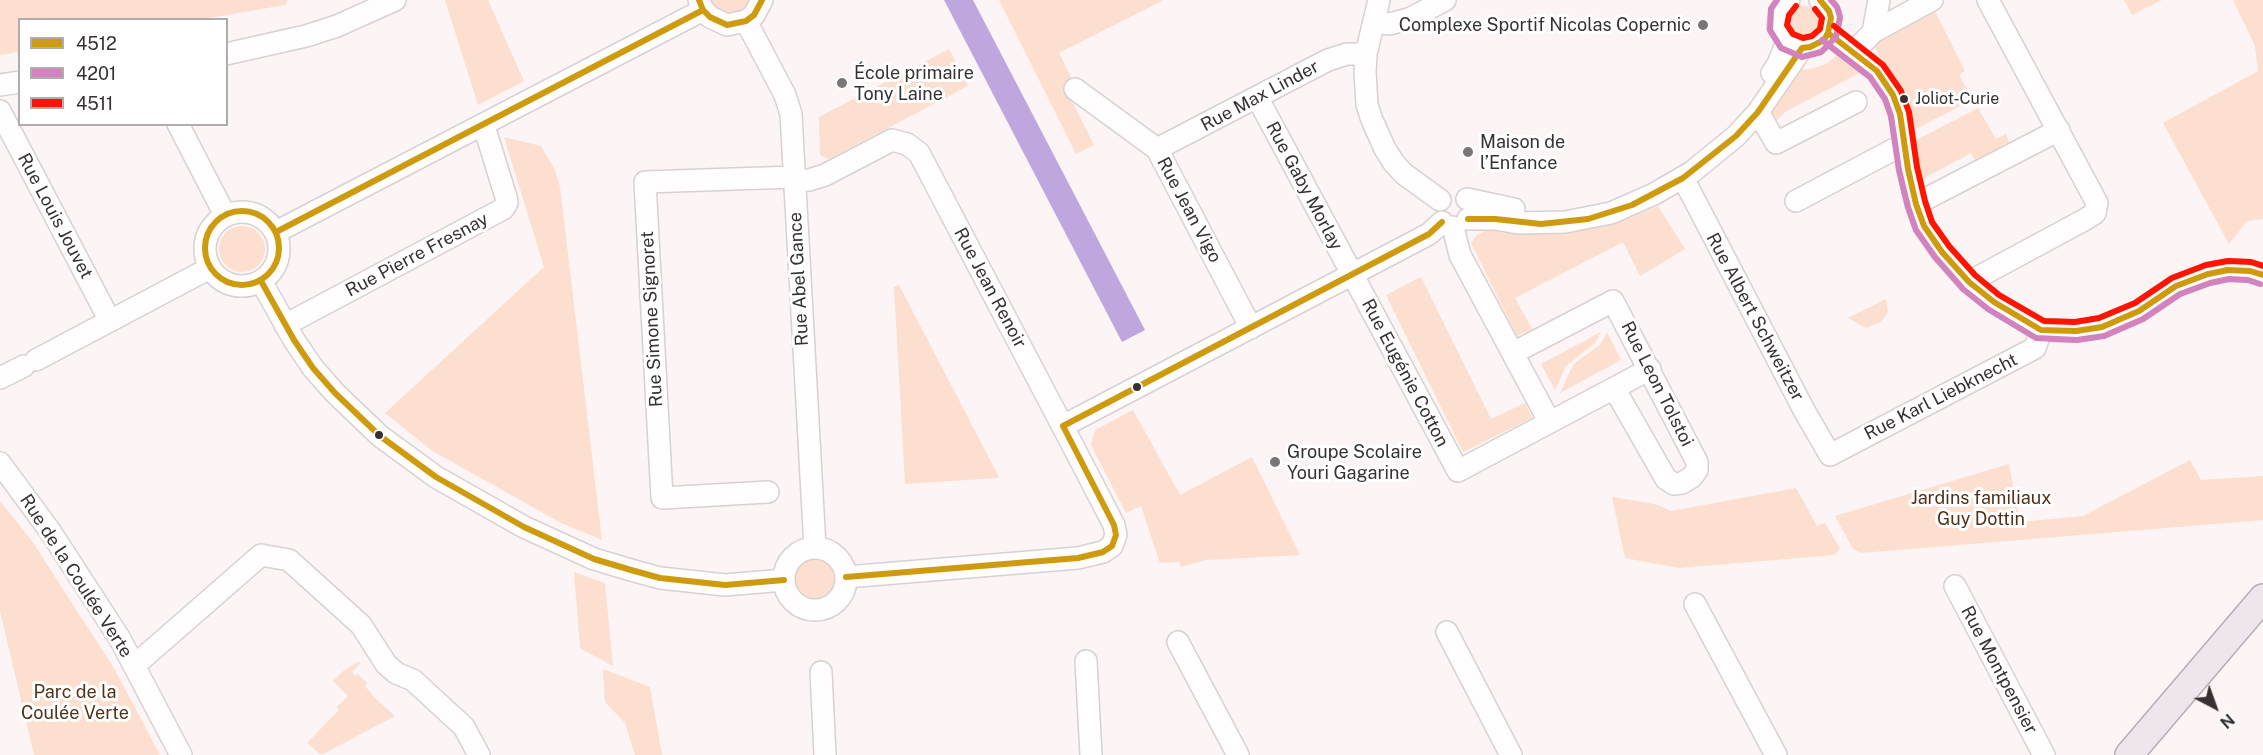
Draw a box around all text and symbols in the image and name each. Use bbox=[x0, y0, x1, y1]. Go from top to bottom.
place label: Complexe Sportif Nicolas Copernic bbox=[1399, 14, 1691, 36]
legend bbox=[18, 18, 228, 126]
marker: Complexe Sportif Nicolas Copernic bbox=[1696, 18, 1710, 32]
text: 4512 bbox=[76, 33, 117, 54]
street label: Rue Max Linder bbox=[1197, 56, 1323, 136]
place label: École primaire Tony Laine bbox=[854, 62, 974, 104]
text: 4201 bbox=[76, 63, 116, 84]
marker: École primaire Tony Laine bbox=[835, 76, 849, 90]
place label: Joliot-Curie bbox=[1915, 89, 1999, 109]
text: 4511 bbox=[76, 93, 113, 114]
marker: Joliot-Curie bbox=[1898, 93, 1910, 105]
street label: Rue Gaby Morlay bbox=[1261, 118, 1347, 254]
place label: Maison de l’Enfance bbox=[1480, 131, 1565, 174]
marker: Maison de l’Enfance bbox=[1461, 145, 1475, 159]
street label: Rue Louis Jouvet bbox=[13, 150, 97, 282]
street label: Rue Jean Vigo bbox=[1152, 154, 1226, 266]
street label: Rue Pierre Fresnay bbox=[342, 208, 492, 302]
street label: Rue Abel Gance bbox=[785, 212, 813, 346]
street label: Rue Jean Renoir bbox=[949, 224, 1031, 352]
street label: Rue Albert Schweitzer bbox=[1701, 229, 1809, 405]
street label: Rue Simone Signoret bbox=[637, 230, 667, 408]
street label: Rue Eugénie Cotton bbox=[1357, 295, 1453, 451]
street label: Rue Leon Tolstoi bbox=[1616, 318, 1698, 450]
street label: Rue Karl Liebknecht bbox=[1861, 349, 2021, 445]
unlabelled marker bbox=[1131, 381, 1143, 393]
unlabelled marker bbox=[373, 429, 385, 441]
place label: Groupe Scolaire Youri Gagarine bbox=[1287, 441, 1422, 484]
marker: Groupe Scolaire Youri Gagarine bbox=[1268, 455, 1282, 469]
park label: Jardins familiaux Guy Dottin bbox=[1911, 487, 2051, 530]
street label: Rue de la Coulée Verte bbox=[15, 490, 137, 662]
street label: Rue Montpensier bbox=[1956, 602, 2042, 738]
north arrow bbox=[2185, 677, 2245, 737]
park label: Parc de la Coulée Verte bbox=[21, 681, 129, 724]
text: N bbox=[2216, 710, 2238, 732]

